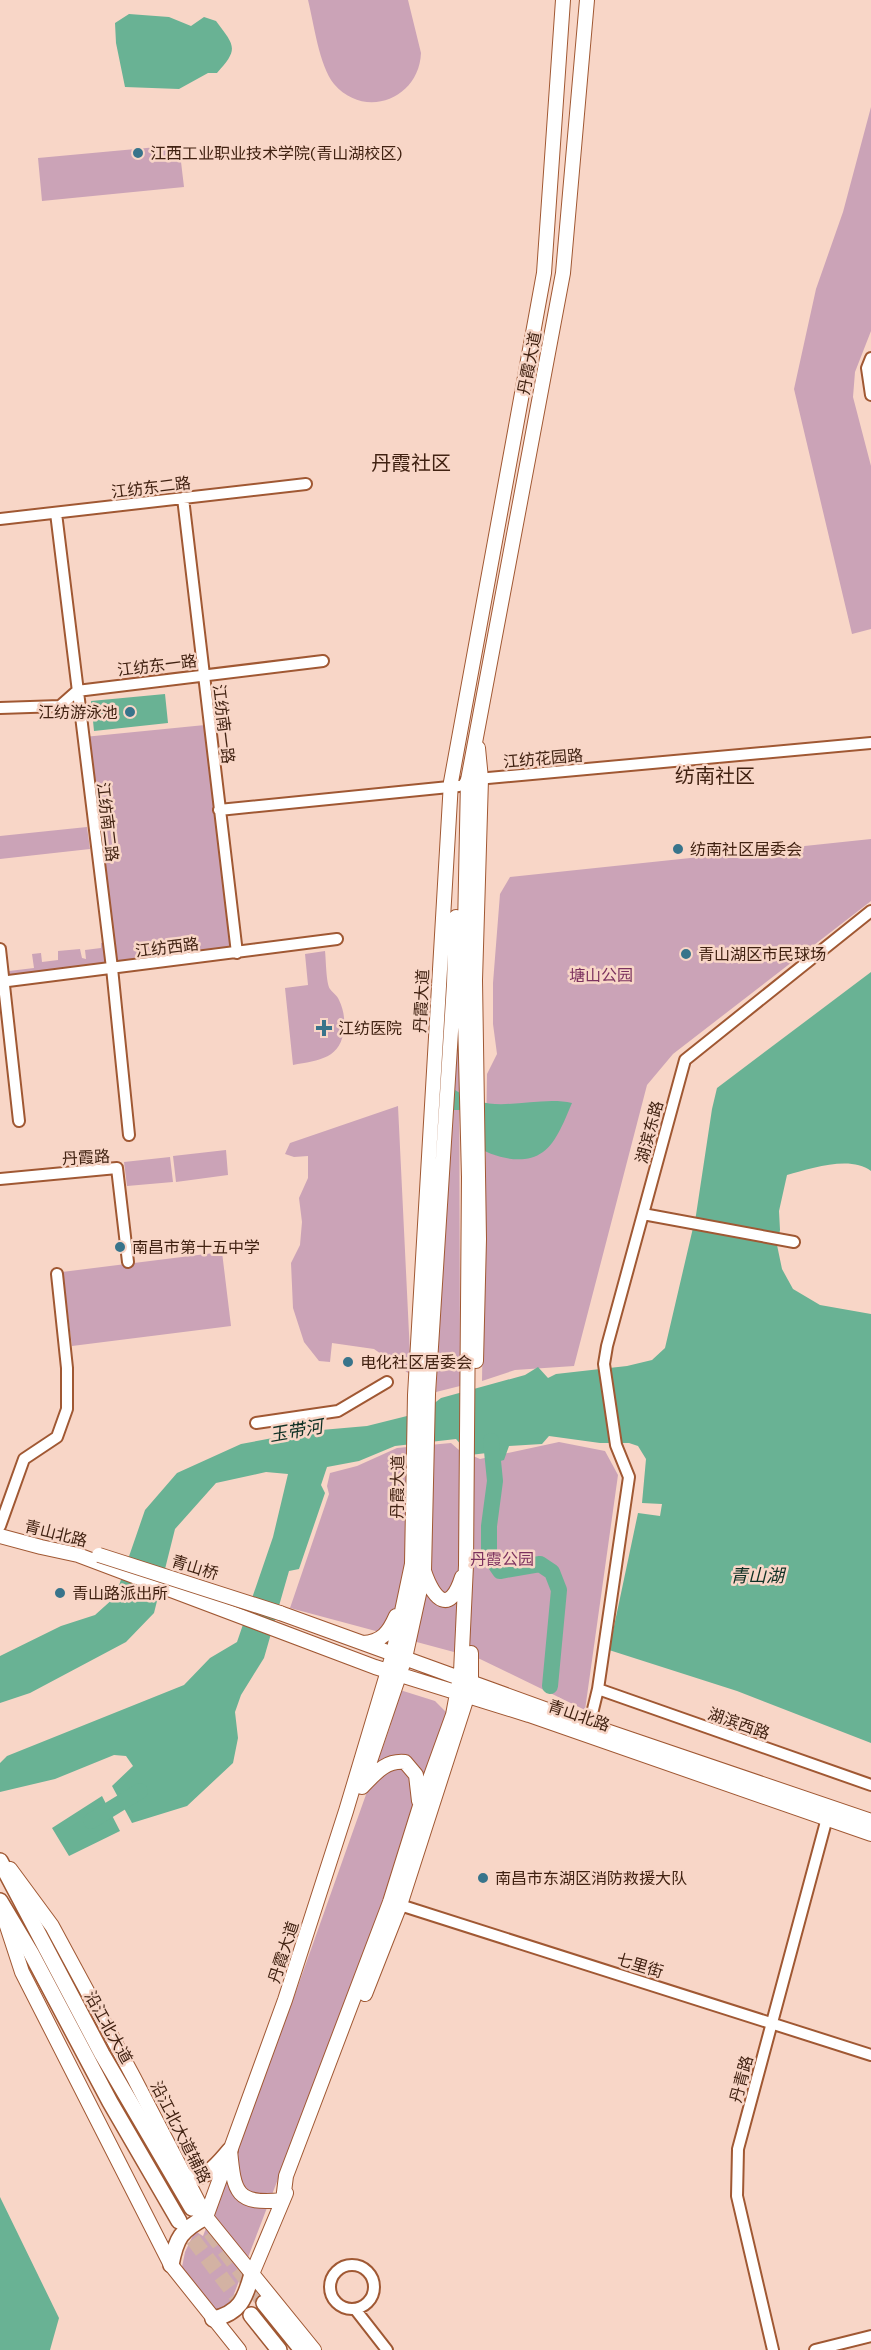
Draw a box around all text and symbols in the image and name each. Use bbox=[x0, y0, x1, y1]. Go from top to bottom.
place label: 江西工业职业技术学院(青山湖校区) bbox=[150, 143, 402, 162]
marker: 江西工业职业技术学院(青山湖校区) bbox=[131, 146, 145, 160]
street label: 丹霞大道 bbox=[513, 330, 544, 396]
district label: 丹霞社区 bbox=[371, 450, 451, 474]
street label: 江纺东二路 bbox=[110, 472, 192, 501]
street label: 江纺东一路 bbox=[116, 650, 198, 679]
street label: 江纺南一路 bbox=[210, 683, 239, 765]
place label: 江纺游泳池 bbox=[38, 702, 118, 721]
marker: 江纺游泳池 bbox=[123, 705, 137, 719]
street label: 江纺花园路 bbox=[502, 745, 584, 770]
district label: 纺南社区 bbox=[675, 763, 755, 787]
street label: 江纺南二路 bbox=[94, 781, 123, 863]
place label: 纺南社区居委会 bbox=[690, 839, 802, 858]
marker: 纺南社区居委会 bbox=[671, 842, 685, 856]
street label: 江纺西路 bbox=[134, 933, 200, 960]
place label: 青山湖区市民球场 bbox=[698, 944, 826, 963]
marker: 青山湖区市民球场 bbox=[679, 947, 693, 961]
park label: 塘山公园 bbox=[569, 965, 633, 984]
street label: 丹霞大道 bbox=[409, 969, 432, 1033]
place label: 江纺医院 bbox=[338, 1018, 402, 1037]
marker: 江纺医院 bbox=[315, 1019, 333, 1037]
street label: 湖滨东路 bbox=[631, 1098, 666, 1165]
street label: 丹霞路 bbox=[62, 1146, 110, 1167]
place label: 南昌市第十五中学 bbox=[132, 1237, 260, 1256]
marker: 南昌市第十五中学 bbox=[113, 1240, 127, 1254]
place label: 电化社区居委会 bbox=[360, 1352, 472, 1371]
marker: 电化社区居委会 bbox=[341, 1355, 355, 1369]
water label: 玉带河 bbox=[267, 1414, 327, 1446]
street label: 丹霞大道 bbox=[386, 1455, 407, 1519]
street label: 青山北路 bbox=[23, 1516, 89, 1549]
park label: 丹霞公园 bbox=[470, 1549, 534, 1568]
street label: 青山桥 bbox=[169, 1550, 221, 1583]
water label: 青山湖 bbox=[730, 1564, 787, 1586]
place label: 青山路派出所 bbox=[72, 1583, 168, 1602]
marker: 青山路派出所 bbox=[53, 1586, 67, 1600]
street label: 青山北路 bbox=[546, 1695, 613, 1734]
street label: 湖滨西路 bbox=[706, 1703, 773, 1742]
place label: 南昌市东湖区消防救援大队 bbox=[495, 1868, 687, 1887]
marker: 南昌市东湖区消防救援大队 bbox=[476, 1871, 490, 1885]
street label: 丹霞大道 bbox=[264, 1918, 301, 1985]
street label: 七里街 bbox=[614, 1948, 666, 1981]
street label: 沿江北大道 bbox=[82, 1987, 137, 2066]
street label: 丹青路 bbox=[725, 2053, 756, 2105]
street label: 沿江北大道辅路 bbox=[148, 2078, 215, 2186]

